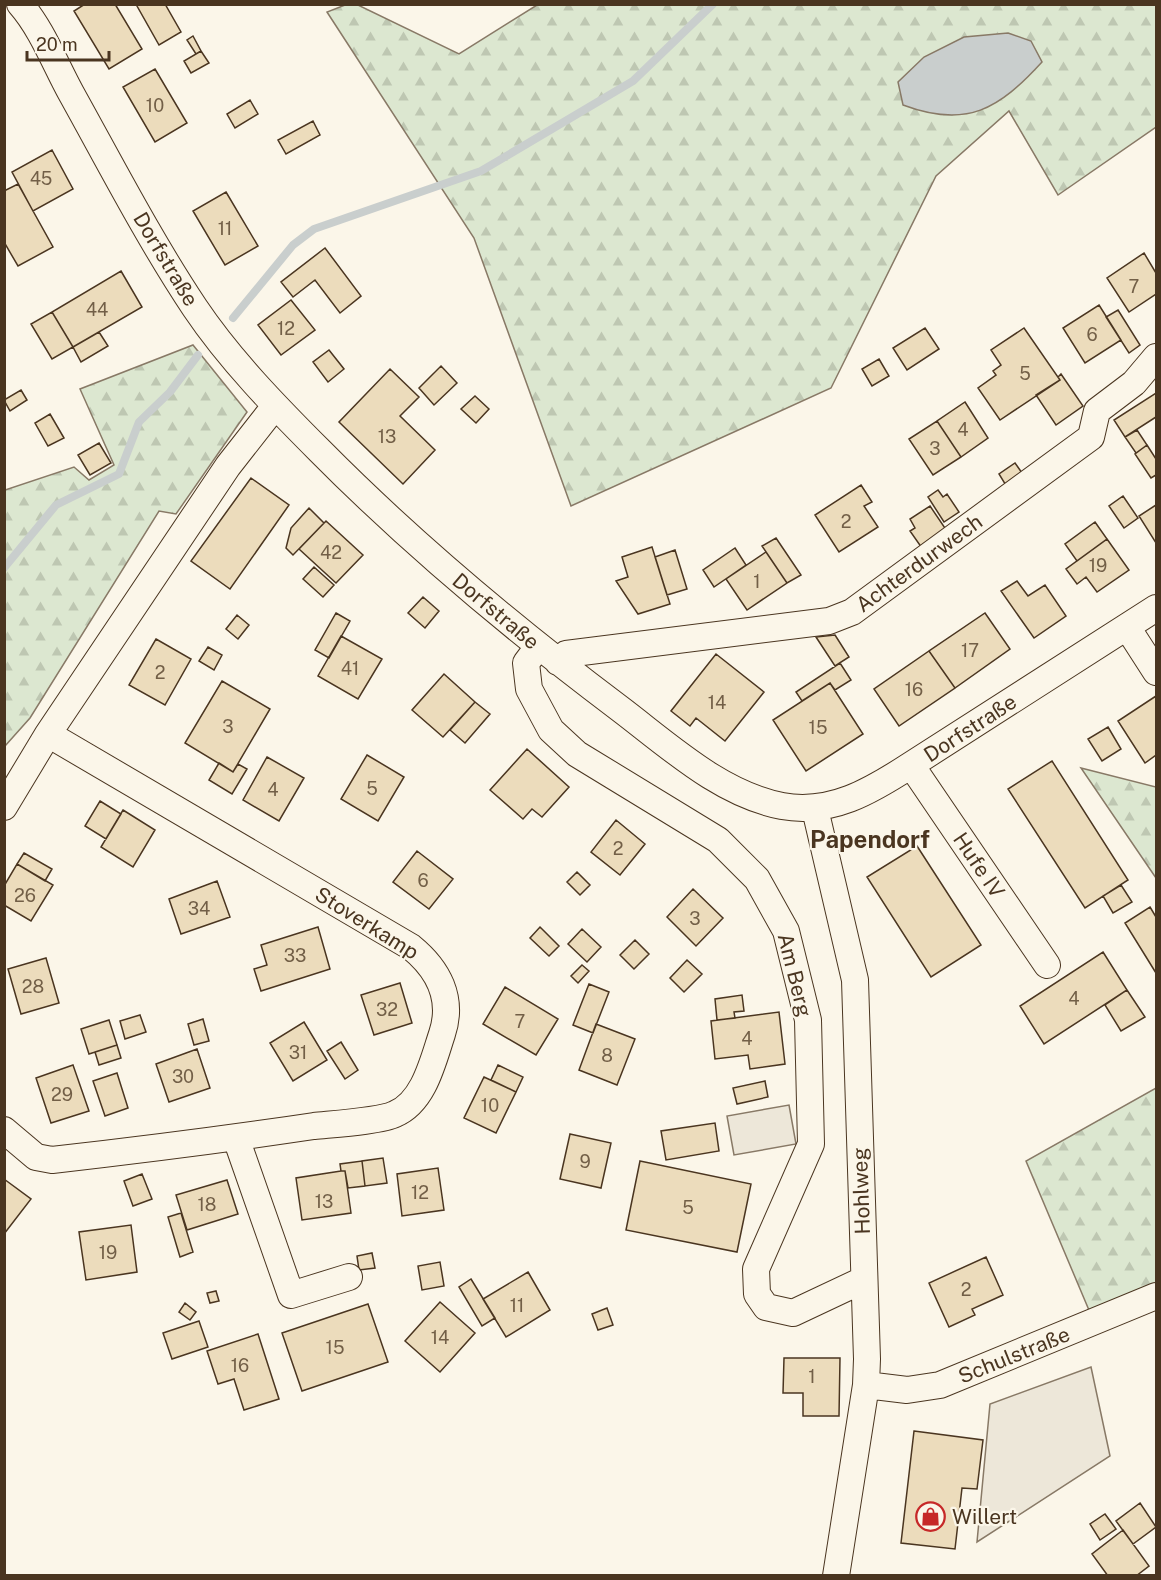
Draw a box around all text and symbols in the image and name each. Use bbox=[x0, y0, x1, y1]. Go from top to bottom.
scale bar bbox=[27, 24, 110, 62]
text: 20 m bbox=[36, 34, 78, 55]
house number: 10 bbox=[146, 95, 164, 116]
house number: 45 bbox=[30, 168, 52, 189]
street label: Dorfstraße bbox=[128, 207, 204, 311]
house number: 11 bbox=[218, 218, 232, 239]
house number: 7 bbox=[1129, 276, 1139, 297]
house number: 44 bbox=[86, 299, 108, 320]
house number: 12 bbox=[277, 318, 295, 339]
house number: 6 bbox=[1086, 324, 1098, 345]
house number: 5 bbox=[1019, 363, 1031, 384]
house number: 4 bbox=[957, 419, 969, 440]
house number: 13 bbox=[378, 426, 396, 447]
house number: 3 bbox=[929, 438, 941, 459]
street label: Achterdurwech bbox=[851, 509, 987, 617]
house number: 2 bbox=[841, 511, 851, 532]
house number: 42 bbox=[320, 542, 342, 563]
house number: 19 bbox=[1089, 555, 1107, 576]
street label: Dorfstraße bbox=[448, 568, 544, 654]
house number: 1 bbox=[753, 571, 761, 592]
house number: 17 bbox=[961, 640, 979, 661]
house number: 41 bbox=[341, 658, 359, 679]
house number: 2 bbox=[155, 662, 165, 683]
house number: 16 bbox=[905, 679, 923, 700]
street label: Dorfstraße bbox=[919, 689, 1021, 767]
house number: 14 bbox=[708, 692, 726, 713]
house number: 3 bbox=[222, 716, 234, 737]
house number: 15 bbox=[809, 717, 827, 738]
house number: 5 bbox=[366, 778, 378, 799]
house number: 4 bbox=[267, 779, 279, 800]
district label: Papendorf bbox=[810, 825, 930, 853]
street label: Hufe IV bbox=[948, 828, 1010, 902]
house number: 2 bbox=[613, 838, 623, 859]
house number: 6 bbox=[417, 870, 429, 891]
street label: Stoverkamp bbox=[311, 881, 423, 965]
house number: 26 bbox=[14, 885, 36, 906]
house number: 34 bbox=[188, 898, 210, 919]
house number: 3 bbox=[689, 908, 701, 929]
street label: Am Berg bbox=[773, 931, 817, 1019]
house number: 33 bbox=[284, 945, 306, 966]
house number: 28 bbox=[22, 976, 44, 997]
house number: 4 bbox=[1068, 988, 1080, 1009]
house number: 32 bbox=[376, 999, 398, 1020]
house number: 7 bbox=[515, 1011, 525, 1032]
house number: 4 bbox=[741, 1028, 753, 1049]
house number: 31 bbox=[289, 1042, 307, 1063]
house number: 8 bbox=[601, 1045, 613, 1066]
house number: 30 bbox=[172, 1066, 194, 1087]
house number: 29 bbox=[51, 1084, 73, 1105]
house number: 10 bbox=[481, 1095, 499, 1116]
street label: Hohlweg bbox=[847, 1147, 875, 1235]
house number: 9 bbox=[579, 1151, 591, 1172]
house number: 12 bbox=[411, 1182, 429, 1203]
house number: 13 bbox=[315, 1191, 333, 1212]
house number: 18 bbox=[198, 1194, 216, 1215]
house number: 5 bbox=[682, 1197, 694, 1218]
house number: 19 bbox=[99, 1242, 117, 1263]
house number: 2 bbox=[961, 1279, 971, 1300]
house number: 11 bbox=[510, 1295, 524, 1316]
street label: Schulstraße bbox=[955, 1321, 1073, 1389]
house number: 14 bbox=[431, 1327, 449, 1348]
house number: 15 bbox=[326, 1337, 344, 1358]
house number: 16 bbox=[231, 1355, 249, 1376]
house number: 1 bbox=[808, 1366, 816, 1387]
shop icon: Willert bbox=[915, 1500, 947, 1532]
place label: Willert bbox=[952, 1504, 1017, 1529]

